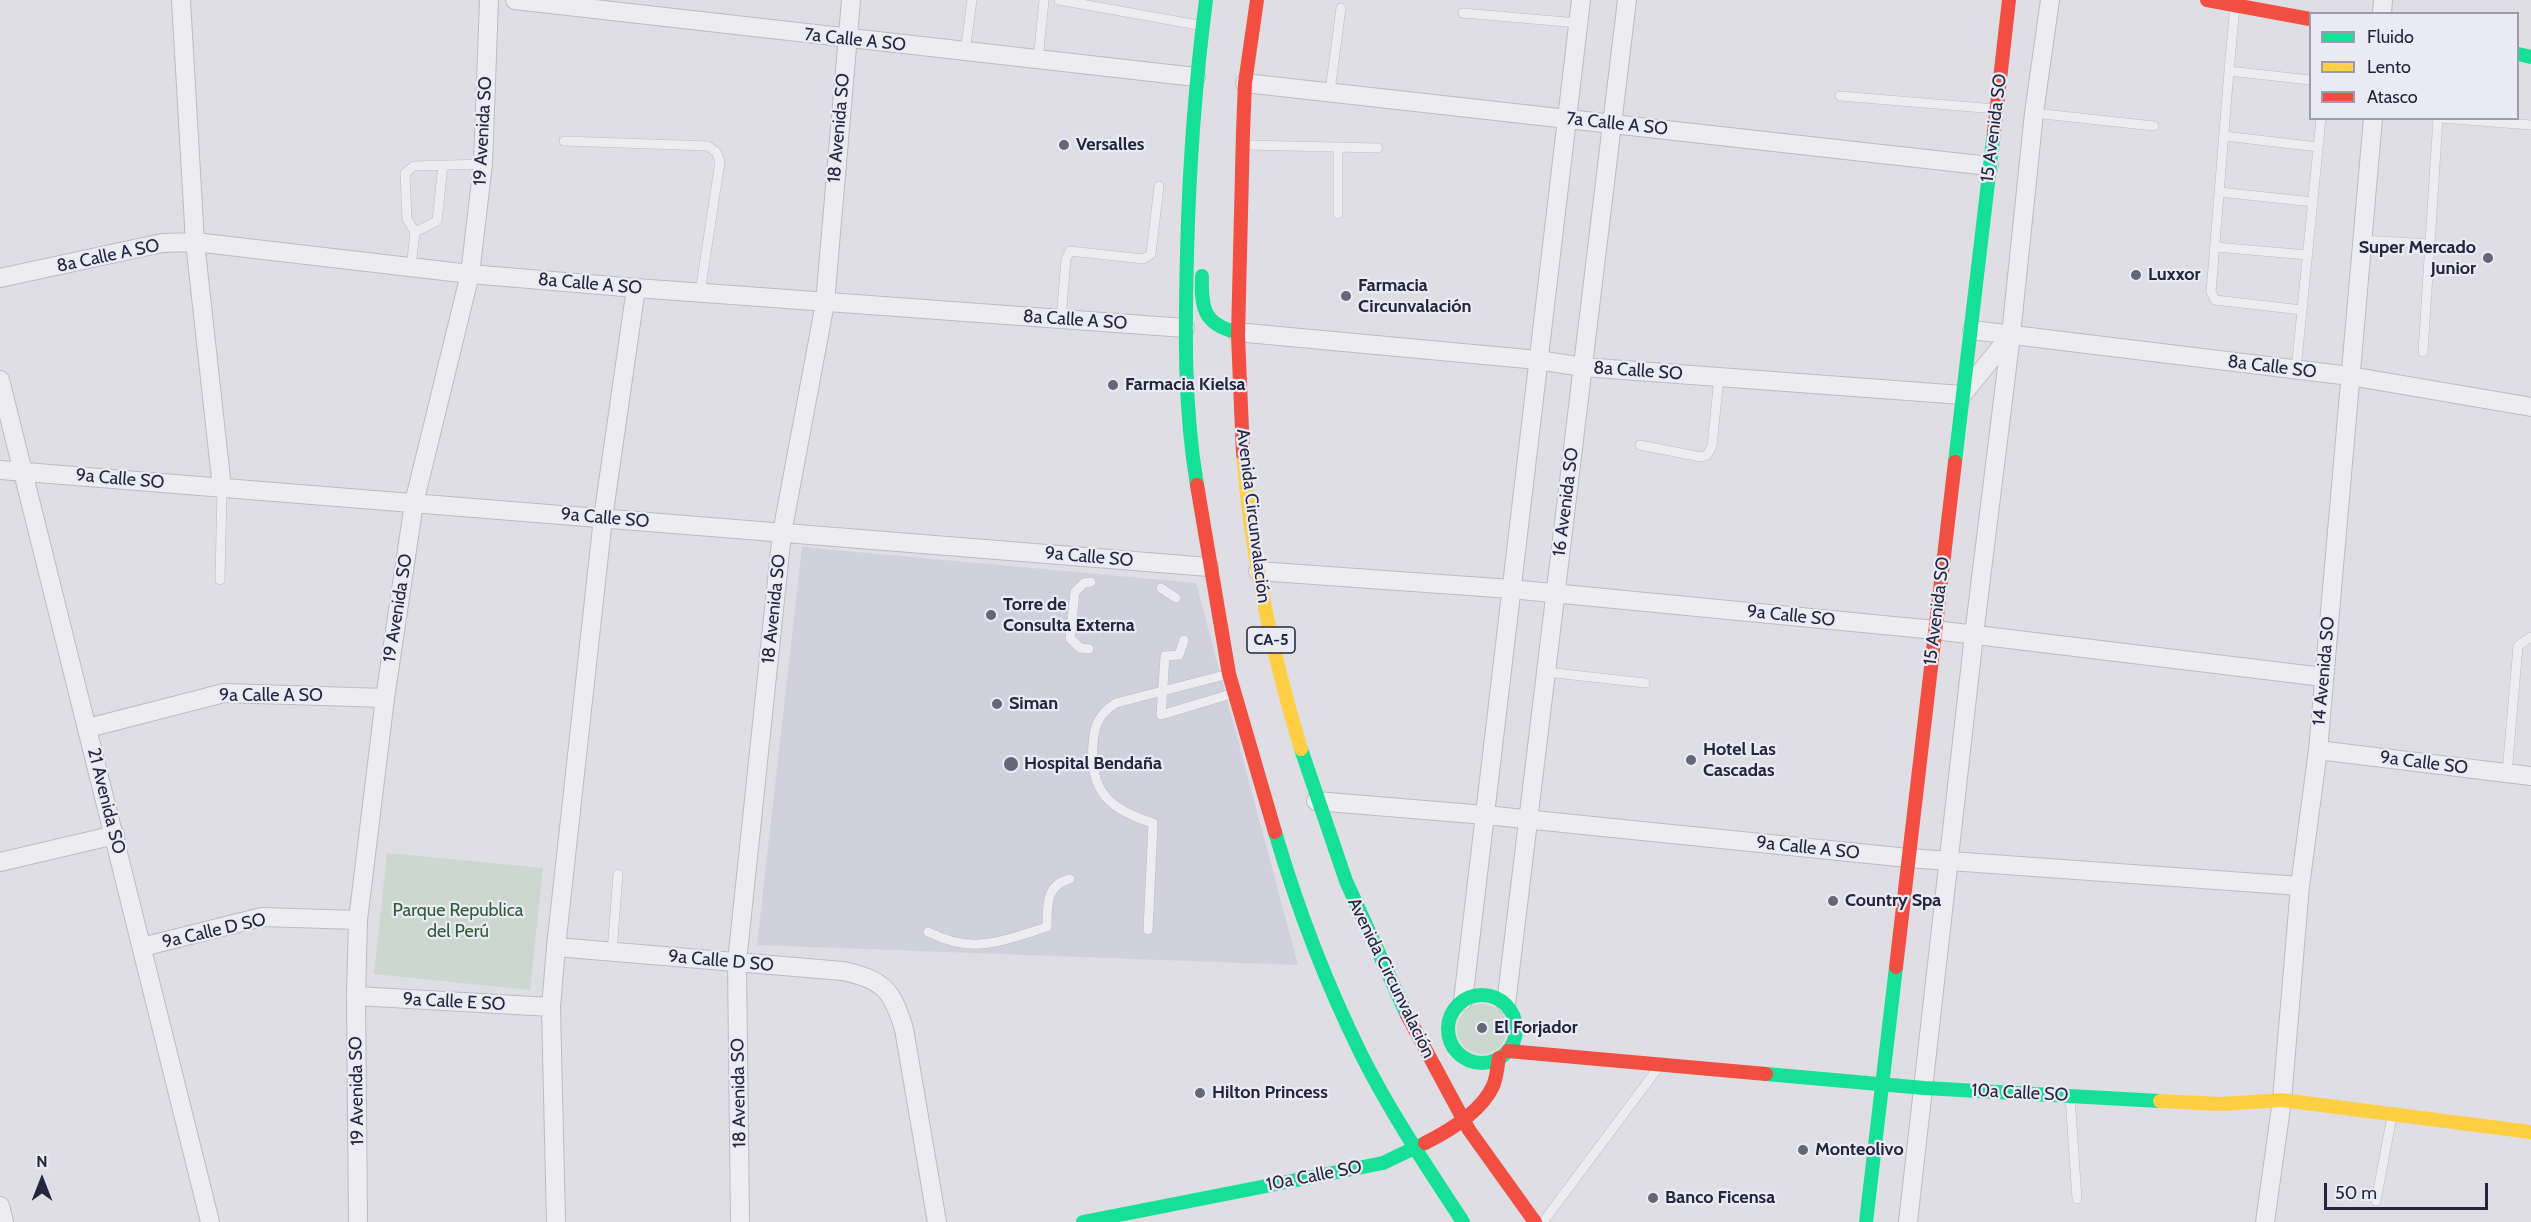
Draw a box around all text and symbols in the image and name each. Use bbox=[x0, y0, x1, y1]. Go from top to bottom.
legend bbox=[2309, 12, 2519, 120]
street label: 7a Calle A SO bbox=[803, 24, 907, 56]
text: Fluido bbox=[2367, 26, 2414, 48]
text: Lento bbox=[2367, 56, 2411, 78]
street label: 18 Avenida SO bbox=[823, 72, 855, 184]
street label: 15 Avenida SO bbox=[1977, 73, 2011, 183]
street label: 19 Avenida SO bbox=[469, 76, 497, 186]
text: Atasco bbox=[2367, 86, 2418, 108]
street label: 7a Calle A SO bbox=[1565, 108, 1669, 140]
place label: Versalles bbox=[1076, 134, 1144, 156]
marker: Versalles bbox=[1057, 138, 1071, 152]
street label: 8a Calle A SO bbox=[55, 235, 161, 277]
place label: Super Mercado Junior bbox=[2359, 237, 2476, 280]
marker: Super Mercado Junior bbox=[2481, 251, 2495, 265]
place label: Luxxor bbox=[2148, 264, 2200, 286]
marker: Luxxor bbox=[2129, 268, 2143, 282]
street label: 8a Calle A SO bbox=[537, 269, 643, 299]
place label: Farmacia Circunvalación bbox=[1358, 275, 1471, 318]
marker: Farmacia Circunvalación bbox=[1339, 289, 1353, 303]
street label: 8a Calle A SO bbox=[1022, 306, 1128, 334]
street label: 8a Calle SO bbox=[2226, 351, 2318, 383]
street label: 8a Calle SO bbox=[1593, 357, 1683, 385]
place label: Farmacia Kielsa bbox=[1125, 374, 1245, 396]
marker: Farmacia Kielsa bbox=[1106, 378, 1120, 392]
street label: Avenida Circunvalación bbox=[1232, 428, 1274, 604]
street label: 16 Avenida SO bbox=[1549, 446, 1583, 558]
street label: 9a Calle SO bbox=[75, 464, 165, 494]
street label: 9a Calle SO bbox=[560, 503, 650, 533]
street label: 9a Calle SO bbox=[1044, 542, 1134, 572]
street label: 19 Avenida SO bbox=[379, 552, 417, 664]
street label: 18 Avenida SO bbox=[758, 553, 790, 665]
street label: 15 Avenida SO bbox=[1920, 556, 1954, 666]
place label: Torre de Consulta Externa bbox=[1003, 594, 1135, 636]
street label: 9a Calle SO bbox=[1746, 601, 1836, 631]
marker: Torre de Consulta Externa bbox=[984, 608, 998, 622]
street label: 14 Avenida SO bbox=[2308, 615, 2340, 727]
road number: CA-5 bbox=[1247, 627, 1295, 653]
street label: 9a Calle A SO bbox=[219, 685, 323, 707]
place label: Siman bbox=[1009, 693, 1058, 715]
marker: Siman bbox=[990, 697, 1004, 711]
place label: Hotel Las Cascadas bbox=[1703, 739, 1776, 782]
street label: 21 Avenida SO bbox=[82, 746, 130, 856]
street label: 9a Calle SO bbox=[2379, 747, 2469, 779]
place label: Hospital Bendaña bbox=[1024, 753, 1162, 775]
marker: Hotel Las Cascadas bbox=[1684, 753, 1698, 767]
marker: Hospital Bendaña bbox=[1002, 755, 1020, 773]
street label: 9a Calle A SO bbox=[1755, 832, 1861, 864]
place label: Country Spa bbox=[1845, 890, 1941, 912]
street label: Avenida Circunvalación bbox=[1343, 894, 1439, 1062]
marker: Country Spa bbox=[1826, 894, 1840, 908]
park label: Parque Republica del Perú bbox=[393, 900, 523, 942]
street label: 9a Calle D SO bbox=[160, 909, 268, 953]
street label: 9a Calle D SO bbox=[667, 946, 775, 976]
street label: 9a Calle E SO bbox=[402, 989, 506, 1015]
place label: El Forjador bbox=[1494, 1017, 1578, 1039]
marker: El Forjador bbox=[1475, 1021, 1489, 1035]
street label: 19 Avenida SO bbox=[345, 1036, 369, 1146]
street label: 18 Avenida SO bbox=[727, 1038, 751, 1148]
street label: 10a Calle SO bbox=[1971, 1080, 2069, 1106]
place label: Hilton Princess bbox=[1212, 1082, 1328, 1104]
marker: Hilton Princess bbox=[1193, 1086, 1207, 1100]
place label: Monteolivo bbox=[1815, 1139, 1904, 1161]
marker: Monteolivo bbox=[1796, 1143, 1810, 1157]
north arrow bbox=[12, 1150, 72, 1210]
text: N bbox=[36, 1152, 48, 1171]
street label: 10a Calle SO bbox=[1264, 1156, 1364, 1196]
scale bar bbox=[2327, 1171, 2490, 1209]
text: 50 m bbox=[2335, 1182, 2377, 1204]
place label: Banco Ficensa bbox=[1665, 1187, 1775, 1209]
marker: Banco Ficensa bbox=[1646, 1191, 1660, 1205]

